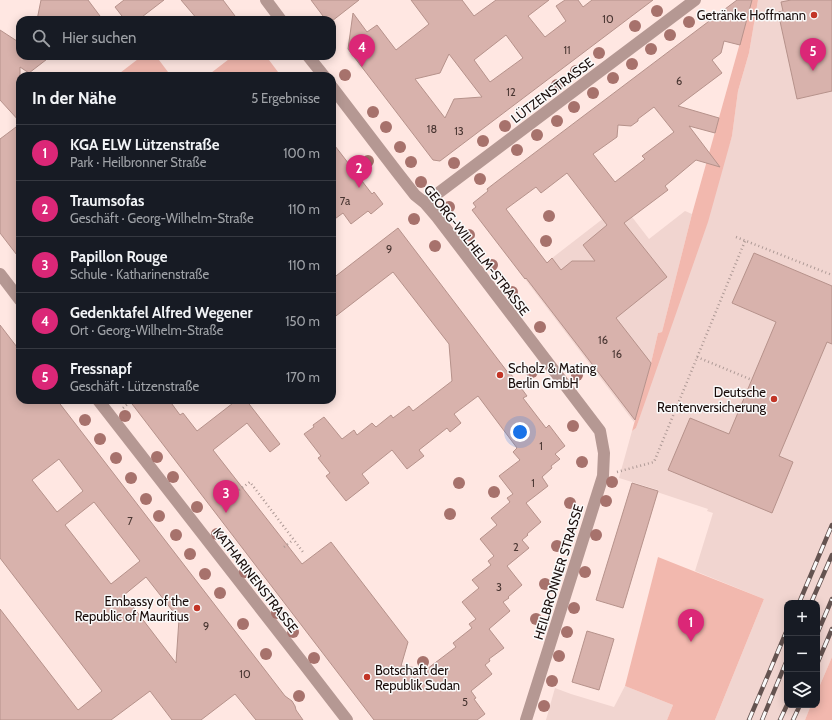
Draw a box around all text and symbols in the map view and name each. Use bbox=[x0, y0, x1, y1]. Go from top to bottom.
place label: Getränke Hoffmann bbox=[697, 7, 806, 23]
marker: Getränke Hoffmann bbox=[809, 10, 819, 20]
house number: 10 bbox=[602, 12, 614, 26]
search box bbox=[16, 16, 336, 60]
icon: search bbox=[30, 27, 52, 49]
text: Hier suchen bbox=[62, 29, 137, 47]
pin: 4 bbox=[349, 34, 375, 67]
pin: 5 bbox=[800, 38, 826, 71]
house number: 11 bbox=[563, 43, 571, 57]
street label: LÜTZENSTRASSE bbox=[508, 54, 596, 126]
house number: 6 bbox=[676, 74, 682, 88]
house number: 12 bbox=[506, 85, 516, 99]
text: In der Nähe bbox=[32, 88, 116, 108]
text: 5 Ergebnisse bbox=[251, 90, 320, 106]
house number: 18 bbox=[427, 122, 437, 136]
house number: 13 bbox=[454, 124, 464, 138]
text: KGA ELW Lützenstraße bbox=[70, 136, 220, 154]
text: 1 bbox=[43, 145, 47, 161]
text: 100 m bbox=[283, 145, 320, 161]
text: Park · Heilbronner Straße bbox=[70, 154, 207, 170]
pin: 2 bbox=[346, 155, 372, 188]
street label: GEORG-WILHELM-STRASSE bbox=[421, 181, 533, 319]
text: Traumsofas bbox=[70, 192, 144, 210]
house number: 7a bbox=[340, 194, 351, 208]
text: 2 bbox=[42, 201, 48, 217]
text: 110 m bbox=[288, 201, 320, 217]
text: Geschäft · Georg-Wilhelm-Straße bbox=[70, 210, 254, 226]
house number: 9 bbox=[386, 242, 392, 256]
text: Papillon Rouge bbox=[70, 248, 168, 266]
text: 3 bbox=[41, 257, 49, 273]
text: 110 m bbox=[288, 257, 320, 273]
text: Schule · Katharinenstraße bbox=[70, 266, 209, 282]
text: Gedenktafel Alfred Wegener bbox=[70, 304, 253, 322]
text: 4 bbox=[41, 313, 49, 329]
text: 150 m bbox=[285, 313, 320, 329]
text: Ort · Georg-Wilhelm-Straße bbox=[70, 322, 223, 338]
house number: 16 bbox=[598, 333, 608, 347]
house number: 16 bbox=[612, 347, 622, 361]
text: Fressnapf bbox=[70, 360, 132, 378]
place label: Scholz & Mating Berlin GmbH bbox=[508, 360, 597, 391]
text: 5 bbox=[42, 369, 48, 385]
text: 170 m bbox=[286, 369, 320, 385]
marker: Scholz & Mating Berlin GmbH bbox=[495, 370, 505, 380]
text: Geschäft · Lützenstraße bbox=[70, 378, 199, 394]
place label: Deutsche Rentenversicherung bbox=[657, 384, 767, 415]
marker: Deutsche Rentenversicherung bbox=[769, 394, 779, 404]
your location bbox=[510, 422, 530, 442]
house number: 1 bbox=[539, 439, 543, 453]
house number: 1 bbox=[531, 476, 535, 490]
pin: 3 bbox=[213, 480, 239, 513]
street label: HEILBRONNER STRASSE bbox=[530, 502, 586, 642]
house number: 7 bbox=[127, 514, 133, 528]
street label: KATHARINENSTRASSE bbox=[210, 525, 302, 635]
house number: 2 bbox=[513, 540, 519, 554]
house number: 3 bbox=[496, 580, 502, 594]
place label: Embassy of the Republic of Mauritius bbox=[75, 593, 190, 624]
map controls bbox=[784, 600, 820, 708]
button: + bbox=[784, 600, 820, 636]
marker: Embassy of the Republic of Mauritius bbox=[192, 603, 202, 613]
pin: 1 bbox=[678, 609, 704, 642]
house number: 9 bbox=[203, 619, 209, 633]
button: − bbox=[784, 636, 820, 672]
place label: Botschaft der Republik Sudan bbox=[375, 662, 460, 693]
house number: 10 bbox=[239, 667, 251, 681]
marker: Botschaft der Republik Sudan bbox=[362, 672, 372, 682]
button: layers bbox=[784, 672, 820, 708]
house number: 5 bbox=[462, 695, 468, 709]

